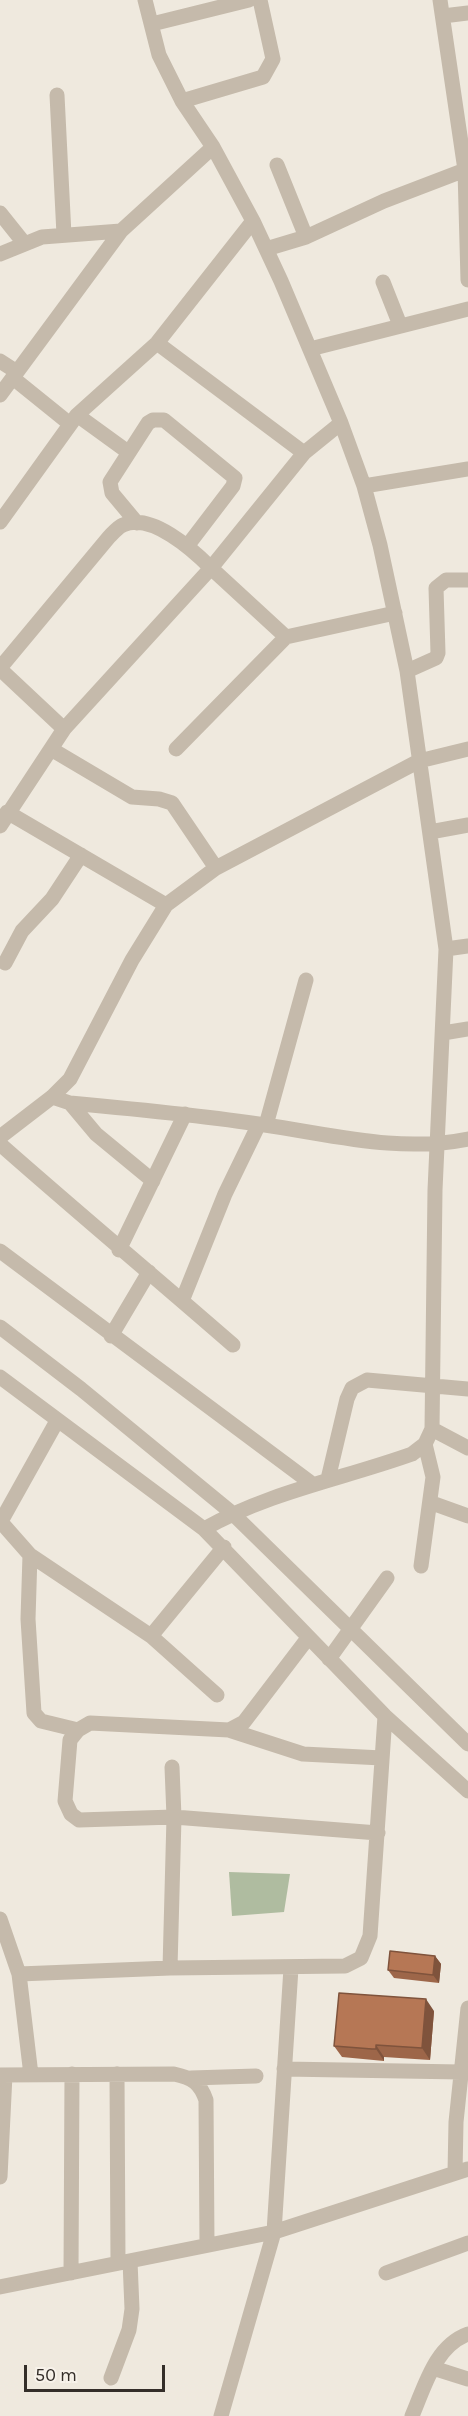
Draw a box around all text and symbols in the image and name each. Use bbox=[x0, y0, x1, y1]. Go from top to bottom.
scale bar bbox=[27, 2353, 168, 2391]
text: 50 m bbox=[35, 2364, 77, 2386]

